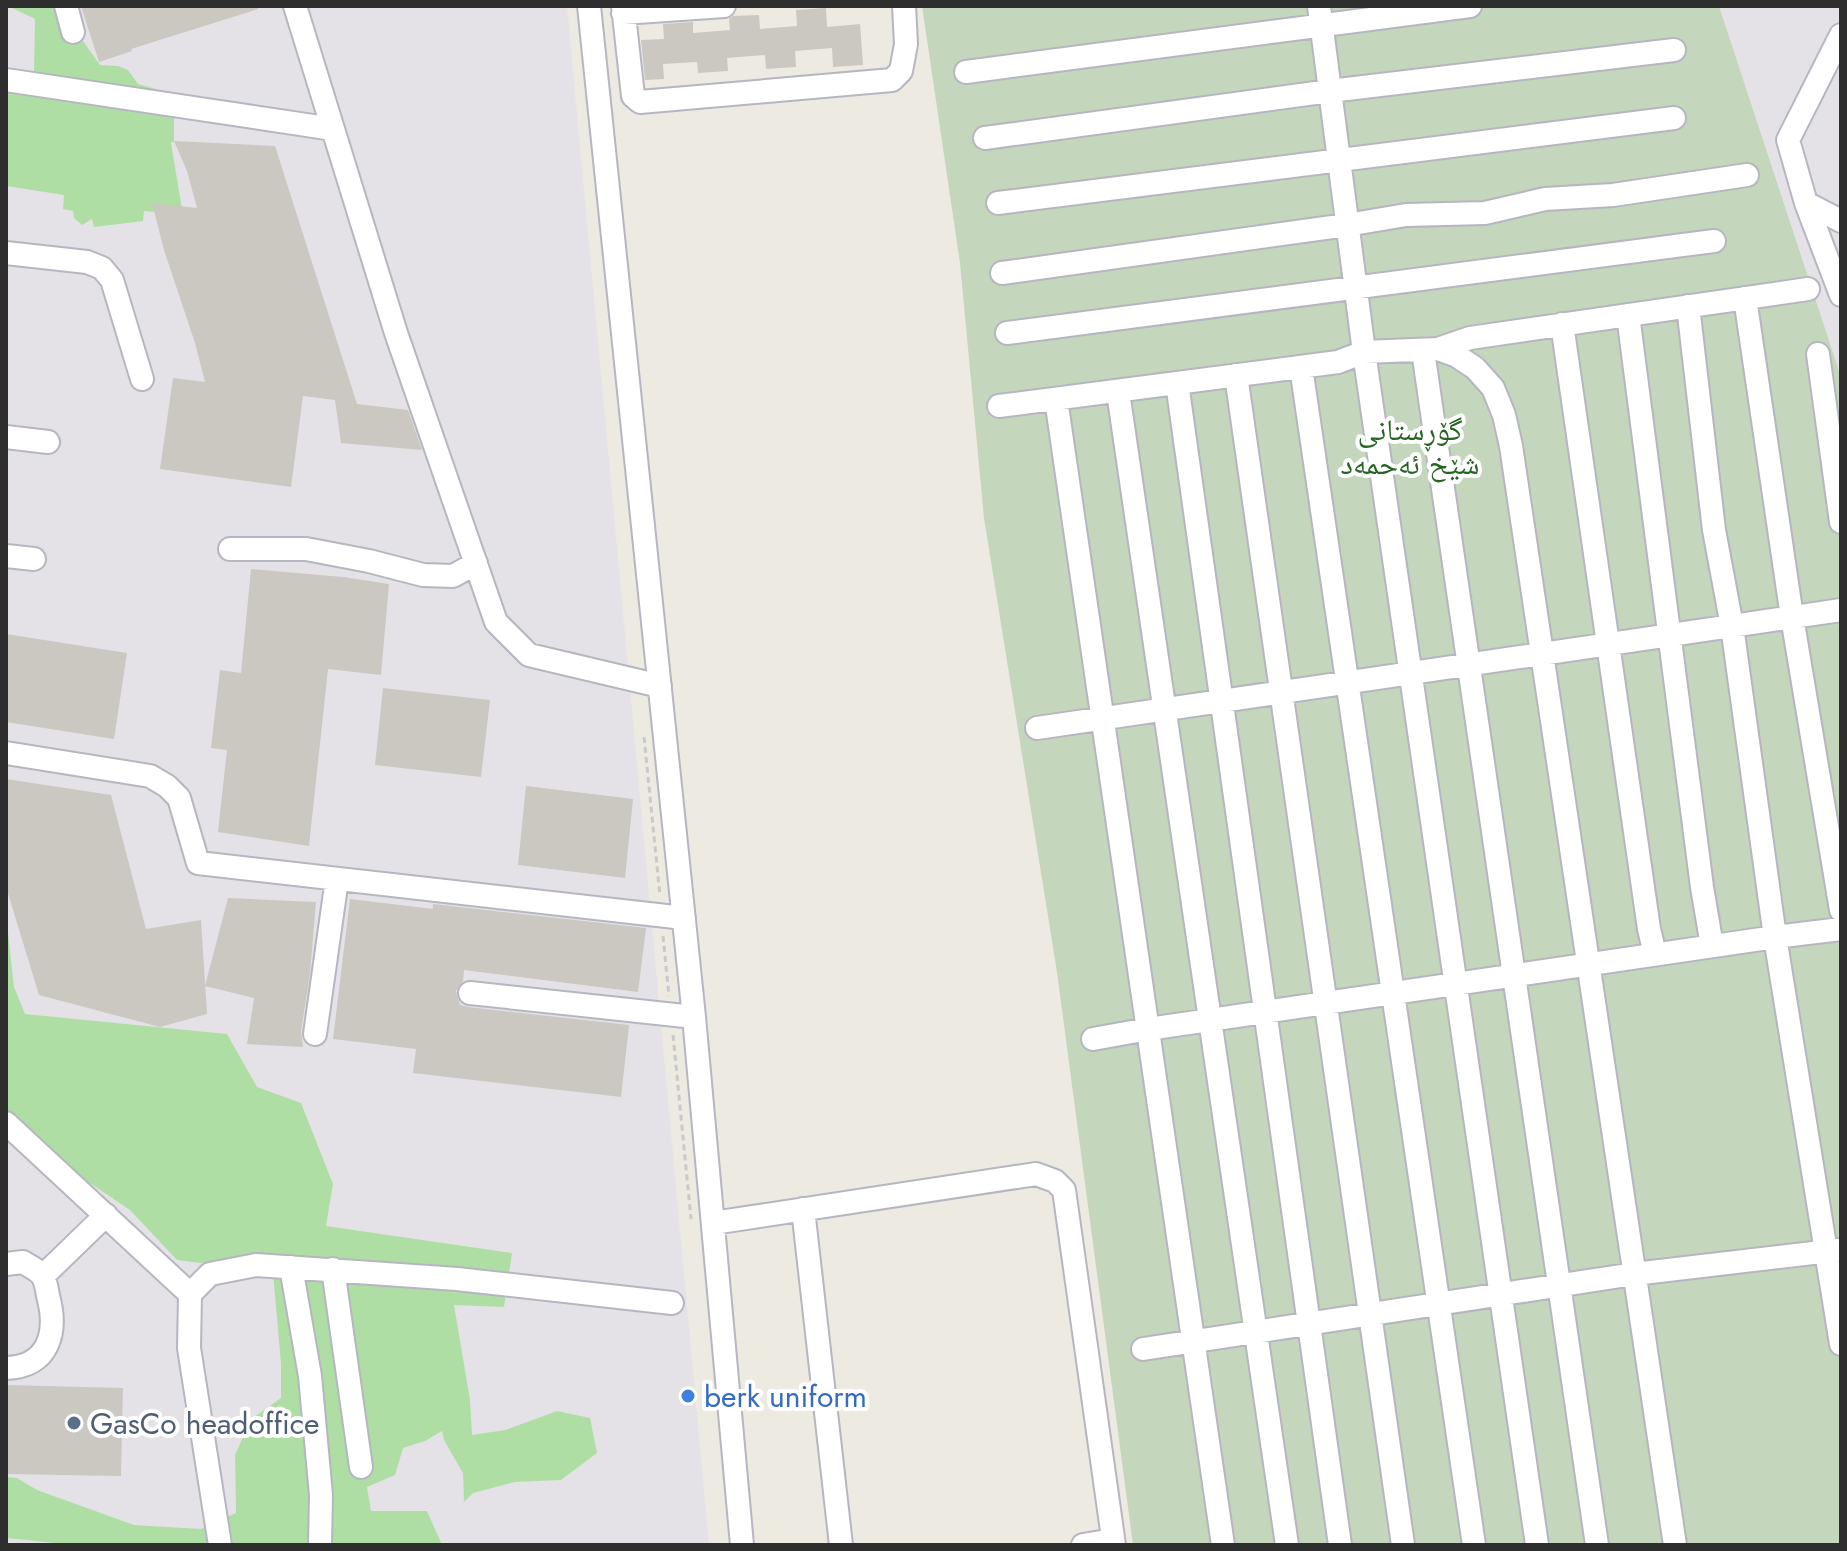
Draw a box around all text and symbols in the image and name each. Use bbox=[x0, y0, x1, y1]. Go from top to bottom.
park label: گۆڕستانی شێخ ئەحمەد bbox=[1341, 408, 1479, 485]
place label: berk uniform bbox=[704, 1375, 867, 1418]
marker: berk uniform bbox=[679, 1387, 697, 1405]
place label: GasCo headoffice bbox=[90, 1402, 320, 1445]
marker: GasCo headoffice bbox=[65, 1414, 83, 1432]

